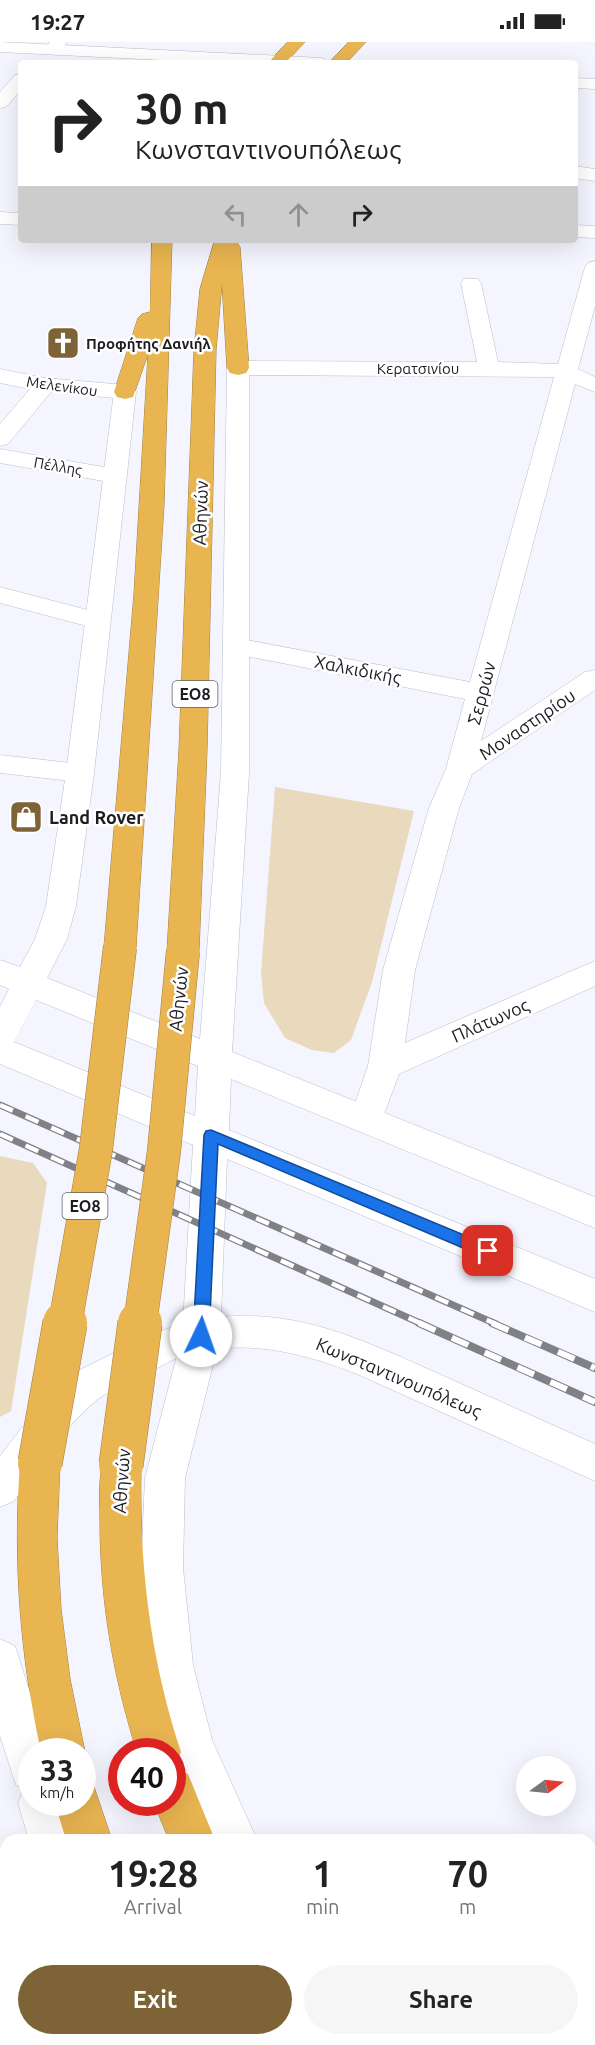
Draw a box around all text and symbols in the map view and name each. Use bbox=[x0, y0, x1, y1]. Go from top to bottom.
text: 19:27 bbox=[30, 9, 85, 34]
icon: right bbox=[36, 84, 114, 162]
text: 30 m bbox=[135, 85, 229, 132]
text: Κωνσταντινουπόλεως bbox=[135, 134, 401, 164]
icon: left bbox=[219, 198, 252, 231]
icon: ahead bbox=[282, 198, 315, 231]
icon: right bbox=[345, 198, 378, 231]
church icon: Προφήτης Δανιήλ bbox=[45, 325, 81, 361]
place label: Προφήτης Δανιήλ bbox=[86, 335, 210, 352]
street label: Κερατσινίου bbox=[377, 360, 459, 377]
street label: Μελενίκου bbox=[25, 373, 99, 399]
street label: Πέλλης bbox=[33, 453, 84, 479]
street label: Αθηνών bbox=[189, 480, 211, 546]
street label: Χαλκιδικής bbox=[313, 651, 403, 688]
street label: Σερρών bbox=[463, 659, 499, 727]
road number: ΕΟ8 bbox=[172, 681, 218, 707]
street label: Μοναστηρίου bbox=[475, 685, 579, 763]
shop icon: Land Rover bbox=[8, 799, 44, 835]
place label: Land Rover bbox=[49, 807, 144, 827]
street label: Αθηνών bbox=[165, 965, 191, 1032]
street label: Πλάτωνος bbox=[448, 994, 532, 1047]
road number: ΕΟ8 bbox=[62, 1193, 107, 1219]
pin bbox=[462, 1225, 513, 1276]
icon: arrive bbox=[471, 1234, 504, 1267]
position arrow bbox=[169, 1304, 233, 1368]
street label: Κωνσταντινουπόλεως bbox=[313, 1333, 485, 1422]
street label: Αθηνών bbox=[109, 1448, 133, 1514]
speed limit sign: 40 bbox=[108, 1738, 186, 1816]
text: 33 bbox=[40, 1753, 74, 1787]
north arrow bbox=[516, 1756, 576, 1816]
map controls bbox=[516, 1756, 576, 1816]
text: km/h bbox=[40, 1784, 74, 1801]
text: 19:28 bbox=[108, 1853, 198, 1894]
text: 1 bbox=[313, 1853, 333, 1894]
text: 70 bbox=[447, 1853, 488, 1894]
text: Arrival bbox=[124, 1895, 182, 1918]
text: min bbox=[306, 1895, 340, 1918]
text: m bbox=[459, 1895, 476, 1918]
button: Exit bbox=[18, 1965, 292, 2034]
button: Share bbox=[304, 1965, 578, 2034]

